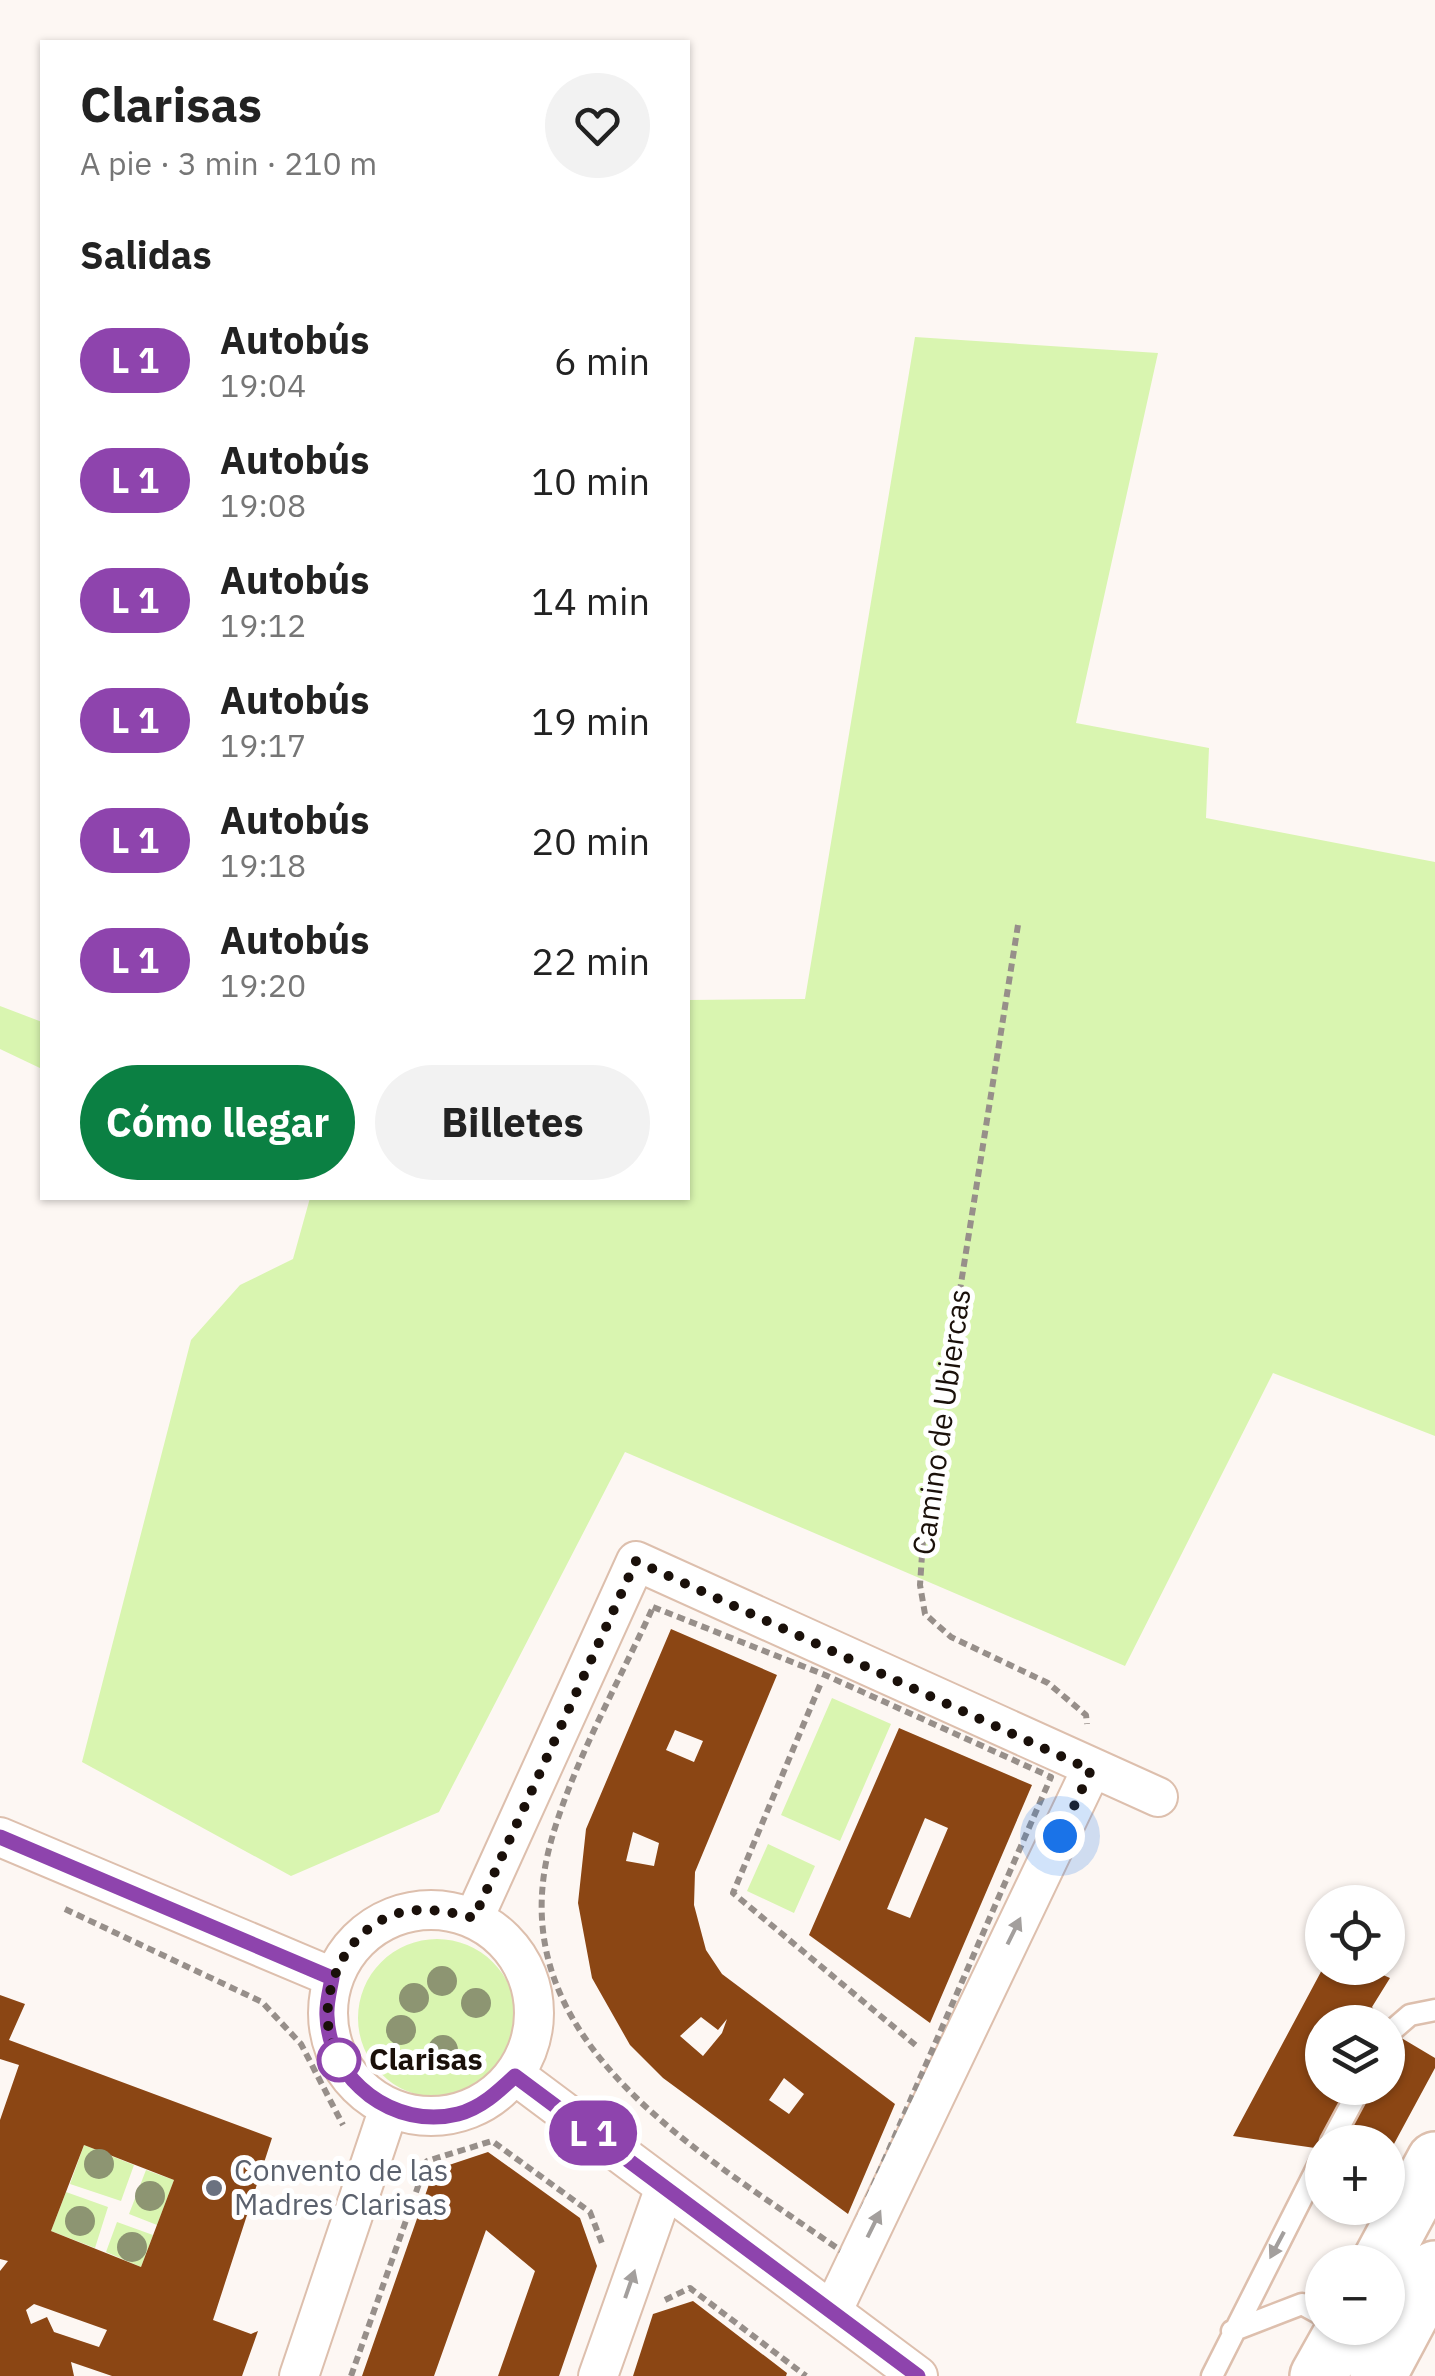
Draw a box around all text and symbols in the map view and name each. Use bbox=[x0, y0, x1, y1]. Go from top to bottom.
text: Clarisas bbox=[80, 73, 262, 135]
button: heart bbox=[545, 73, 650, 178]
text: A pie · 3 min · 210 m bbox=[80, 142, 377, 184]
text: Salidas bbox=[80, 230, 212, 279]
text: Autobús bbox=[220, 315, 369, 364]
text: 6 min bbox=[554, 336, 650, 385]
text: L 1 bbox=[111, 337, 159, 383]
text: 19:04 bbox=[220, 364, 306, 406]
text: Autobús bbox=[220, 435, 369, 484]
text: 10 min bbox=[531, 456, 650, 505]
text: L 1 bbox=[111, 457, 159, 503]
text: 19:08 bbox=[220, 484, 306, 526]
text: Autobús bbox=[220, 555, 369, 604]
text: 14 min bbox=[531, 576, 650, 625]
text: L 1 bbox=[111, 577, 159, 623]
text: 19:12 bbox=[220, 604, 306, 646]
text: Autobús bbox=[220, 675, 369, 724]
text: 19 min bbox=[531, 696, 650, 745]
text: L 1 bbox=[111, 697, 159, 743]
text: 19:17 bbox=[220, 724, 306, 766]
text: Autobús bbox=[220, 795, 369, 844]
text: 20 min bbox=[531, 816, 650, 865]
text: L 1 bbox=[111, 817, 159, 863]
text: 19:18 bbox=[220, 844, 306, 886]
text: Autobús bbox=[220, 915, 369, 964]
text: 22 min bbox=[531, 936, 650, 985]
text: L 1 bbox=[111, 937, 159, 983]
text: 19:20 bbox=[220, 964, 306, 1006]
button: Cómo llegar bbox=[80, 1065, 355, 1180]
button: Billetes bbox=[375, 1065, 650, 1180]
street label: Camino de Ubiercas bbox=[903, 1286, 979, 1557]
your location bbox=[1035, 1811, 1085, 1861]
map controls bbox=[1305, 1885, 1405, 2345]
button: locate bbox=[1305, 1885, 1405, 1985]
one-way arrow bbox=[1006, 1916, 1023, 1945]
button: layers bbox=[1305, 2005, 1405, 2105]
marker: Clarisas bbox=[318, 2039, 360, 2081]
place label: Clarisas bbox=[369, 2039, 483, 2078]
line badge: L 1 bbox=[536, 2100, 650, 2166]
text: L 1 bbox=[569, 2110, 617, 2156]
button: + bbox=[1305, 2125, 1405, 2225]
place label: Convento de las Madres Clarisas bbox=[234, 2150, 448, 2223]
marker: Convento de las Madres Clarisas bbox=[203, 2177, 225, 2199]
one-way arrow bbox=[865, 2209, 882, 2238]
one-way arrow bbox=[1269, 2230, 1286, 2259]
button: − bbox=[1305, 2245, 1405, 2345]
one-way arrow bbox=[623, 2268, 638, 2298]

